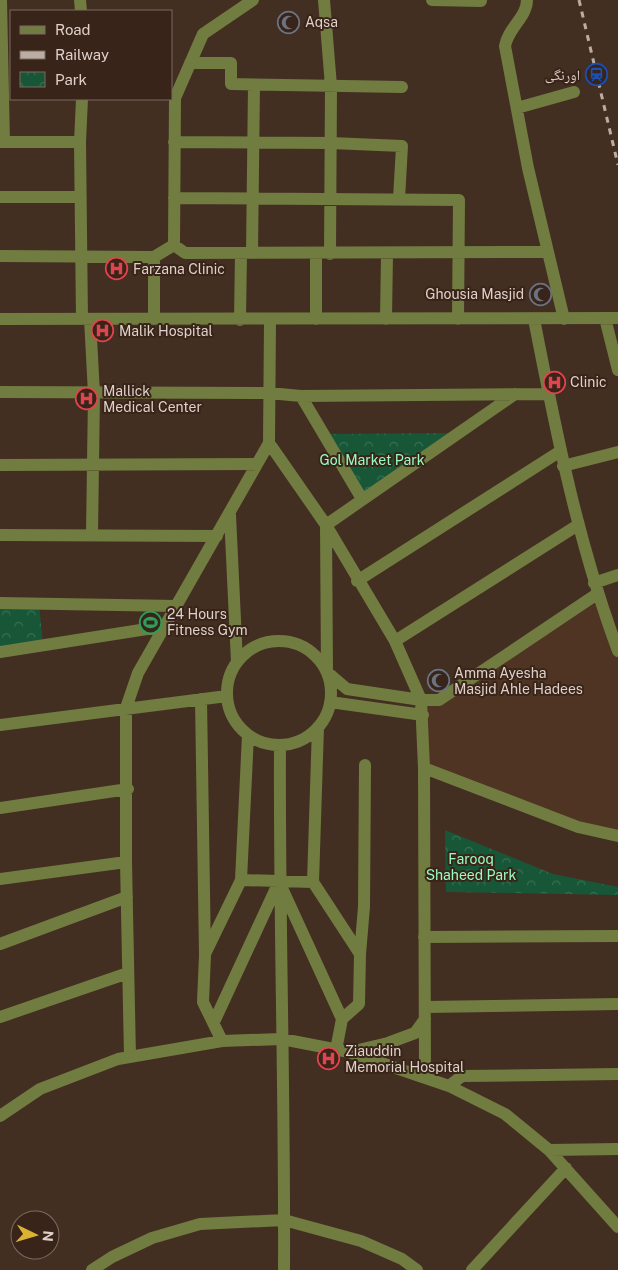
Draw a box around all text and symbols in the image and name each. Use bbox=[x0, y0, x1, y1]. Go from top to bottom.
legend bbox=[10, 10, 172, 100]
mosque icon: Aqsa bbox=[277, 10, 301, 34]
place label: Aqsa bbox=[305, 14, 338, 30]
text: Road bbox=[55, 21, 91, 38]
text: Railway bbox=[55, 46, 109, 63]
station icon: اورنگی bbox=[584, 63, 608, 87]
place label: اورنگی bbox=[545, 67, 580, 84]
text: Park bbox=[55, 71, 87, 88]
hospital icon: Farzana Clinic bbox=[105, 257, 129, 281]
place label: Farzana Clinic bbox=[133, 261, 225, 277]
mosque icon: Ghousia Masjid bbox=[528, 282, 552, 306]
place label: Ghousia Masjid bbox=[425, 286, 524, 302]
hospital icon: Malik Hospital bbox=[91, 319, 115, 343]
place label: Malik Hospital bbox=[119, 323, 213, 339]
hospital icon: Clinic bbox=[542, 370, 566, 394]
place label: Clinic bbox=[570, 374, 607, 390]
place label: Mallick Medical Center bbox=[103, 383, 202, 415]
hospital icon: Mallick Medical Center bbox=[75, 387, 99, 411]
park label: Gol Market Park bbox=[319, 452, 425, 468]
place label: 24 Hours Fitness Gym bbox=[167, 606, 248, 638]
sports icon: 24 Hours Fitness Gym bbox=[139, 610, 163, 634]
place label: Amma Ayesha Masjid Ahle Hadees bbox=[454, 665, 583, 697]
mosque icon: Amma Ayesha Masjid Ahle Hadees bbox=[426, 669, 450, 693]
park label: Farooq Shaheed Park bbox=[426, 851, 516, 883]
place label: Ziauddin Memorial Hospital bbox=[345, 1043, 464, 1075]
hospital icon: Ziauddin Memorial Hospital bbox=[317, 1047, 341, 1071]
north arrow bbox=[10, 1210, 60, 1260]
text: N bbox=[40, 1230, 56, 1242]

